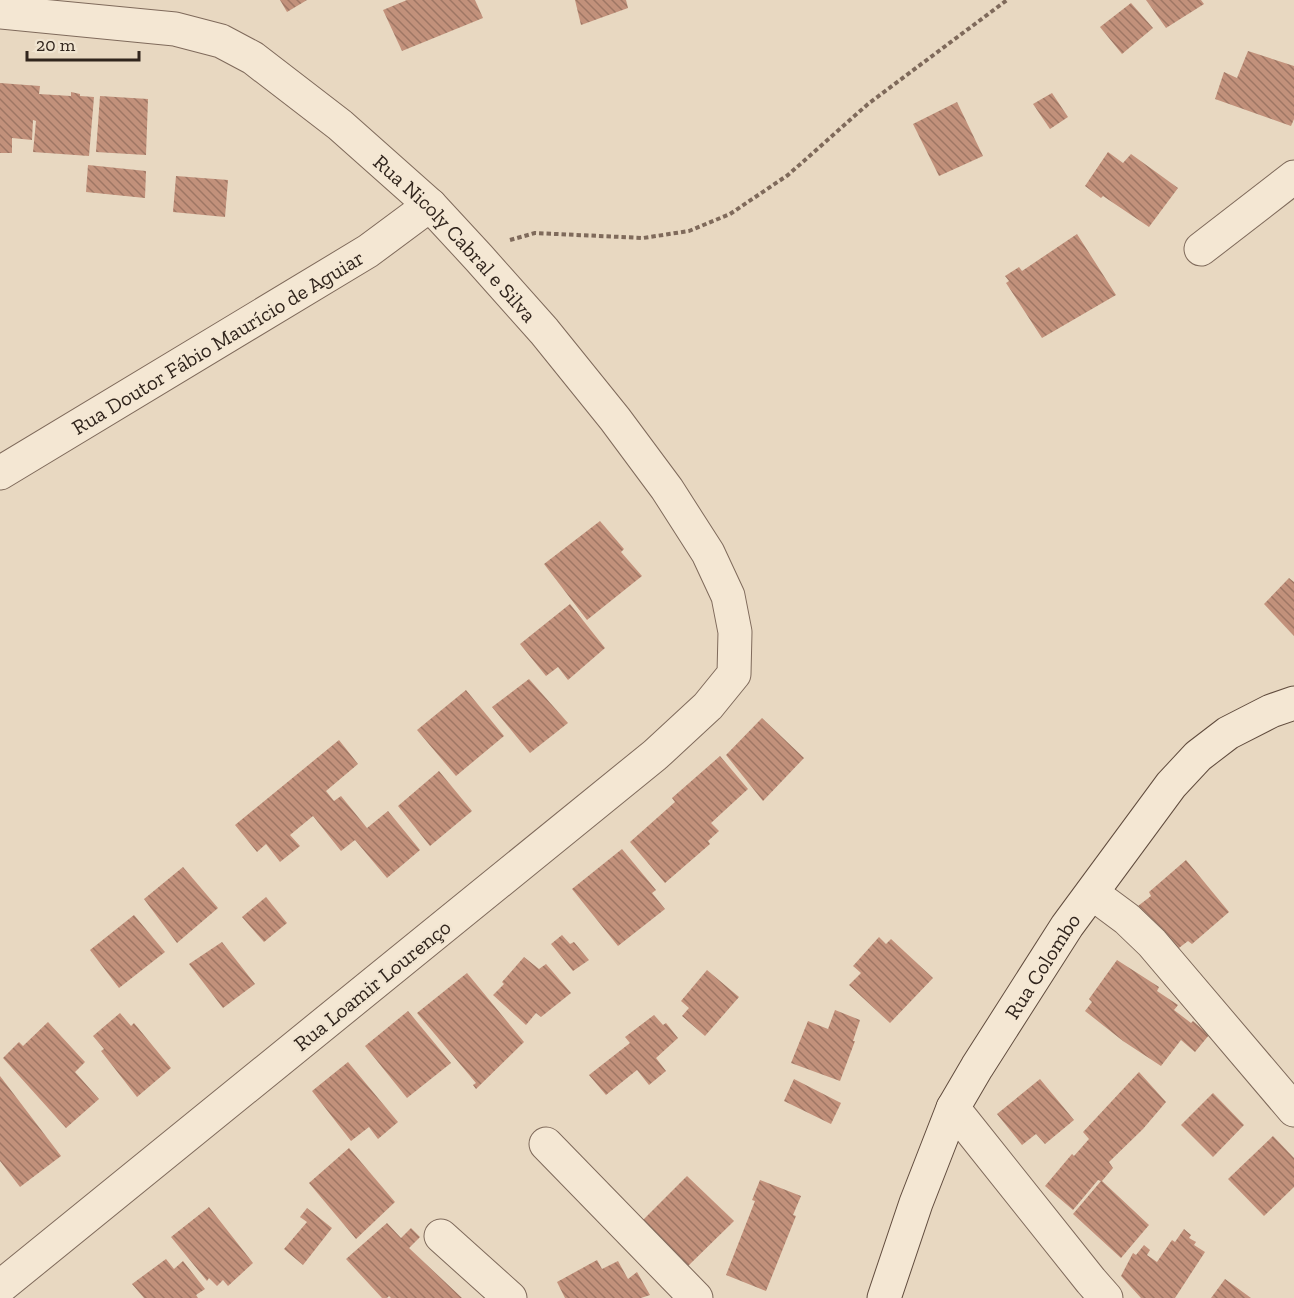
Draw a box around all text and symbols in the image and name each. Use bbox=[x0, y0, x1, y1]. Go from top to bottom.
scale bar bbox=[27, 24, 140, 62]
text: 20 m bbox=[36, 34, 76, 56]
street label: Rua Nicoly Cabral e Silva bbox=[369, 149, 542, 327]
street label: Rua Doutor Fábio Maurício de Aguiar bbox=[67, 244, 368, 439]
street label: Rua Colombo bbox=[999, 908, 1085, 1023]
street label: Rua Loamir Lourenço bbox=[289, 914, 455, 1056]

